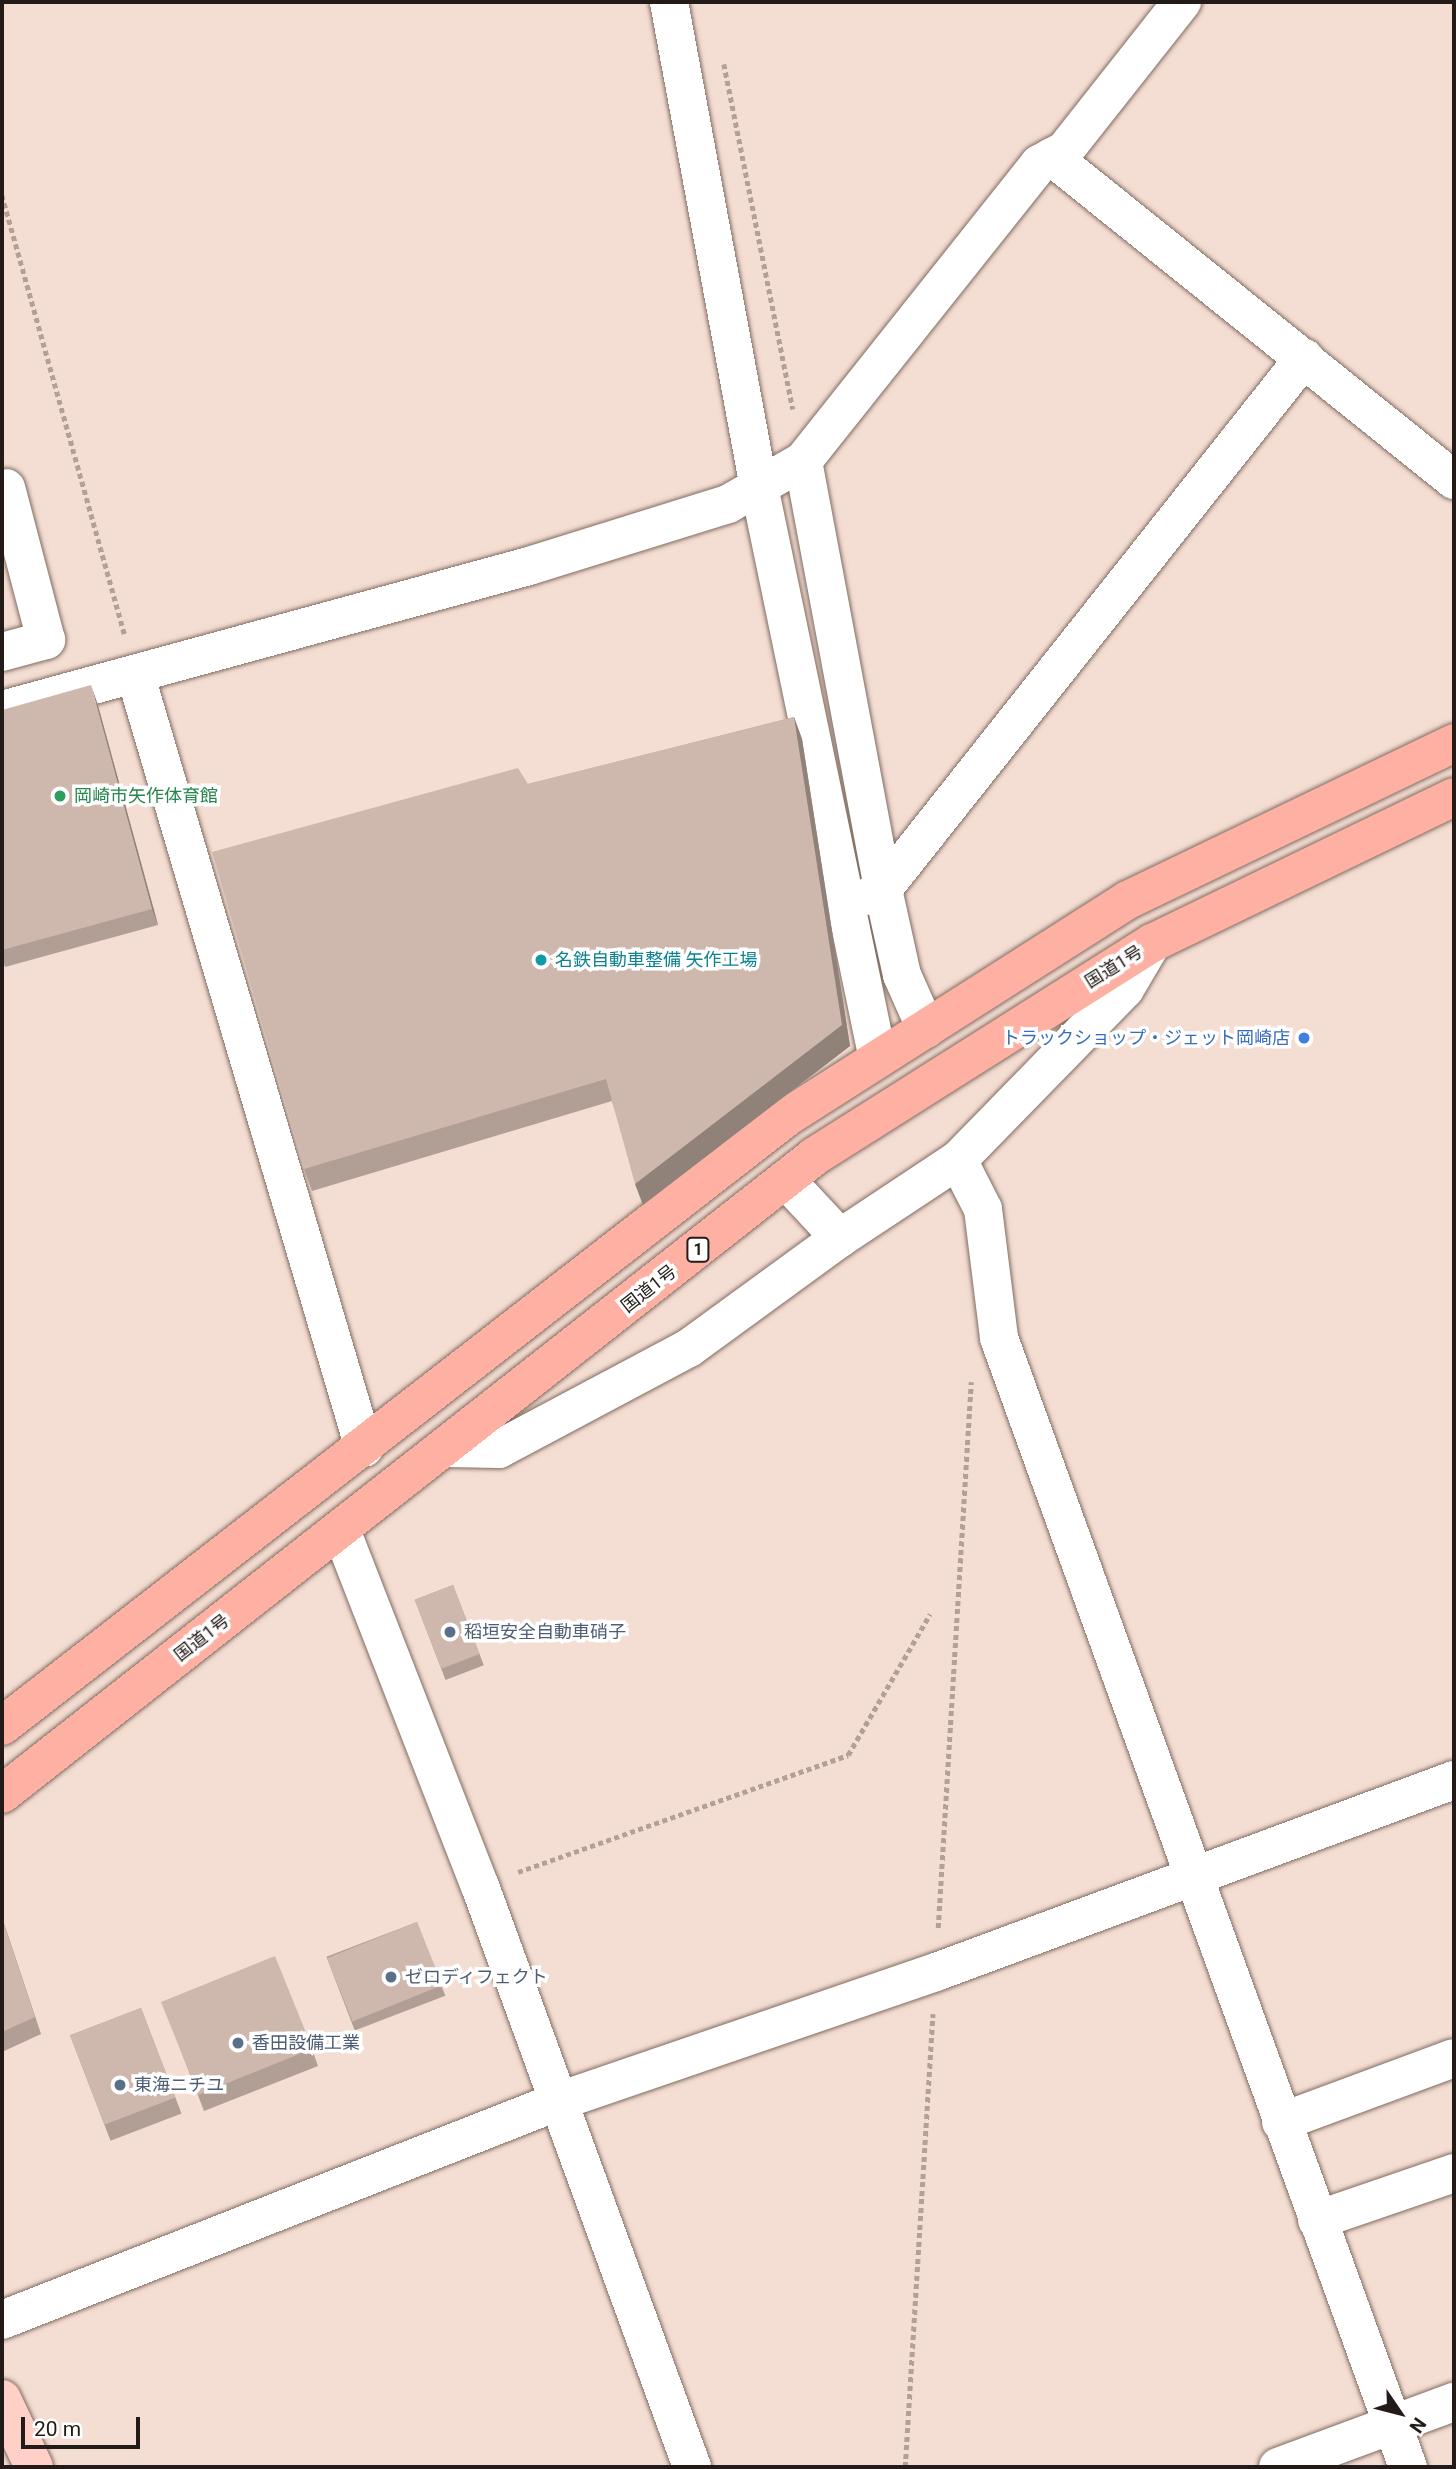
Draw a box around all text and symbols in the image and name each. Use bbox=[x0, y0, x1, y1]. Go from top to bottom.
place label: 岡崎市矢作体育館 bbox=[74, 785, 218, 807]
marker: 岡崎市矢作体育館 bbox=[52, 788, 68, 804]
street label: 国道1号 bbox=[1081, 941, 1147, 993]
place label: 名鉄自動車整備 矢作工場 bbox=[555, 949, 757, 971]
marker: 名鉄自動車整備 矢作工場 bbox=[533, 952, 549, 968]
place label: トラックショップ・ジェット岡崎店 bbox=[1002, 1027, 1290, 1049]
marker: トラックショップ・ジェット岡崎店 bbox=[1296, 1030, 1312, 1046]
road number: 1 bbox=[686, 1238, 710, 1262]
street label: 国道1号 bbox=[617, 1261, 681, 1317]
street label: 国道1号 bbox=[170, 1610, 234, 1666]
place label: 稻垣安全自動車硝子 bbox=[464, 1621, 626, 1643]
marker: 稻垣安全自動車硝子 bbox=[442, 1624, 458, 1640]
place label: ゼロディフェクト bbox=[405, 1966, 549, 1988]
marker: ゼロディフェクト bbox=[383, 1969, 399, 1985]
place label: 香田設備工業 bbox=[252, 2032, 360, 2054]
marker: 香田設備工業 bbox=[230, 2035, 246, 2051]
place label: 東海ニチユ bbox=[134, 2074, 224, 2096]
marker: 東海ニチユ bbox=[112, 2077, 128, 2093]
north arrow bbox=[1365, 2378, 1435, 2448]
scale bar bbox=[24, 2402, 144, 2446]
text: N bbox=[1404, 2413, 1431, 2437]
text: 20 m bbox=[34, 2417, 81, 2441]

